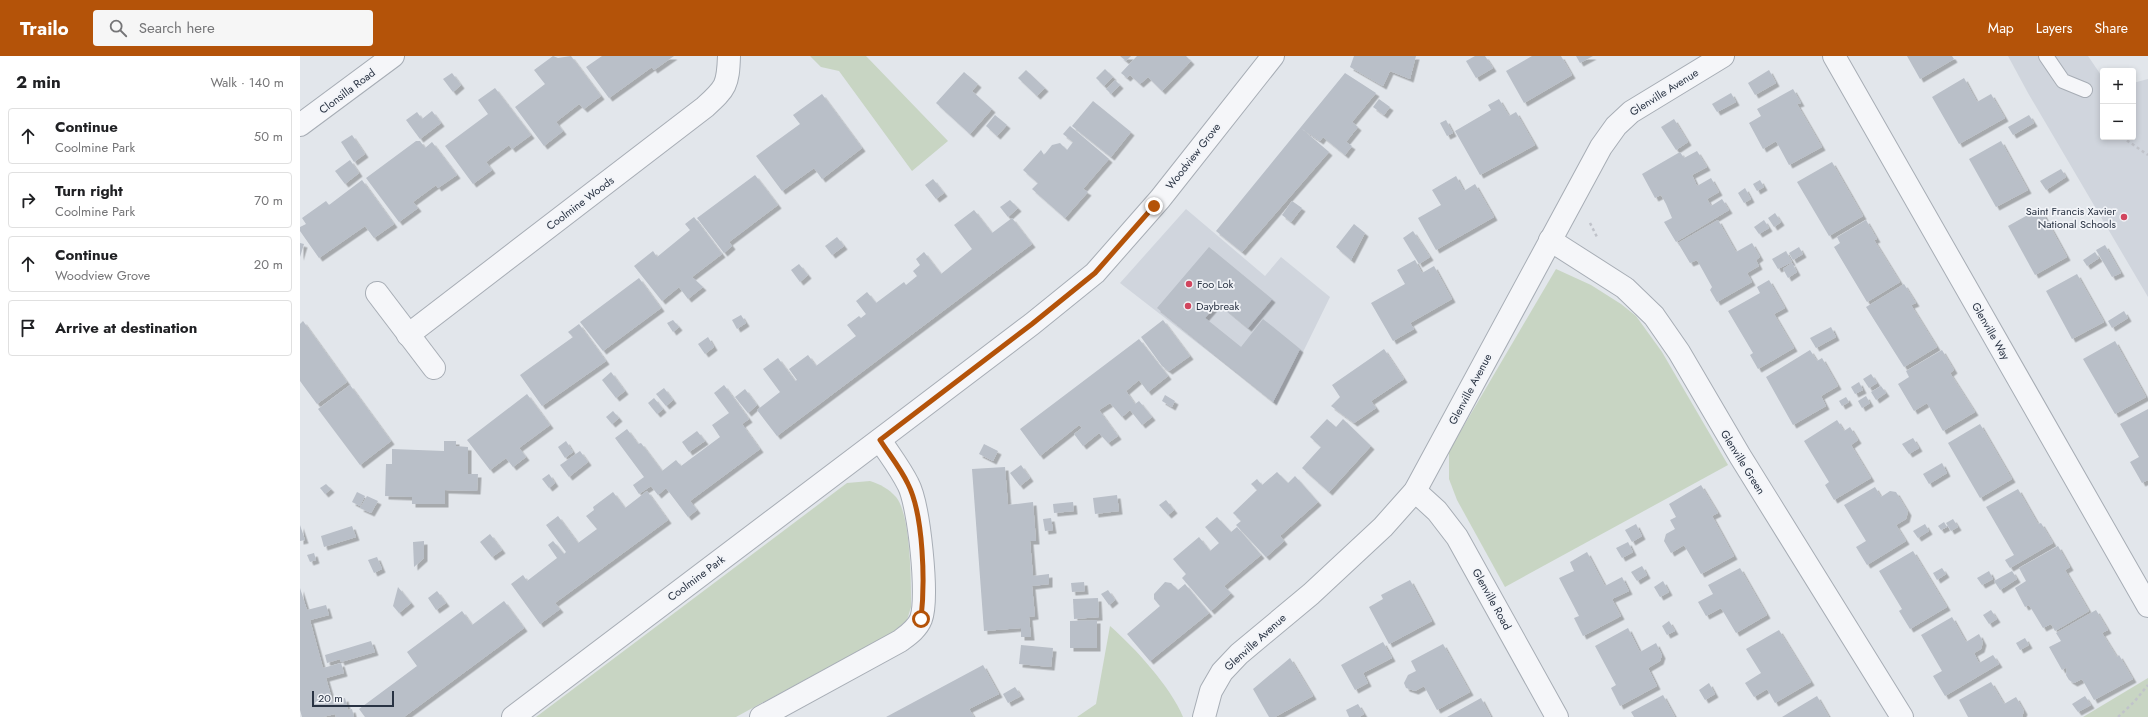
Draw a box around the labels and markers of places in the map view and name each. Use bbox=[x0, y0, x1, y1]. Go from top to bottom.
place label: Saint Francis Xavier National Schools bbox=[2026, 203, 2117, 232]
marker: Saint Francis Xavier National Schools bbox=[2119, 212, 2129, 222]
place label: Foo Lok bbox=[1197, 276, 1233, 292]
marker: Foo Lok bbox=[1184, 279, 1194, 289]
place label: Daybreak bbox=[1196, 298, 1239, 314]
marker: Daybreak bbox=[1183, 301, 1193, 311]

